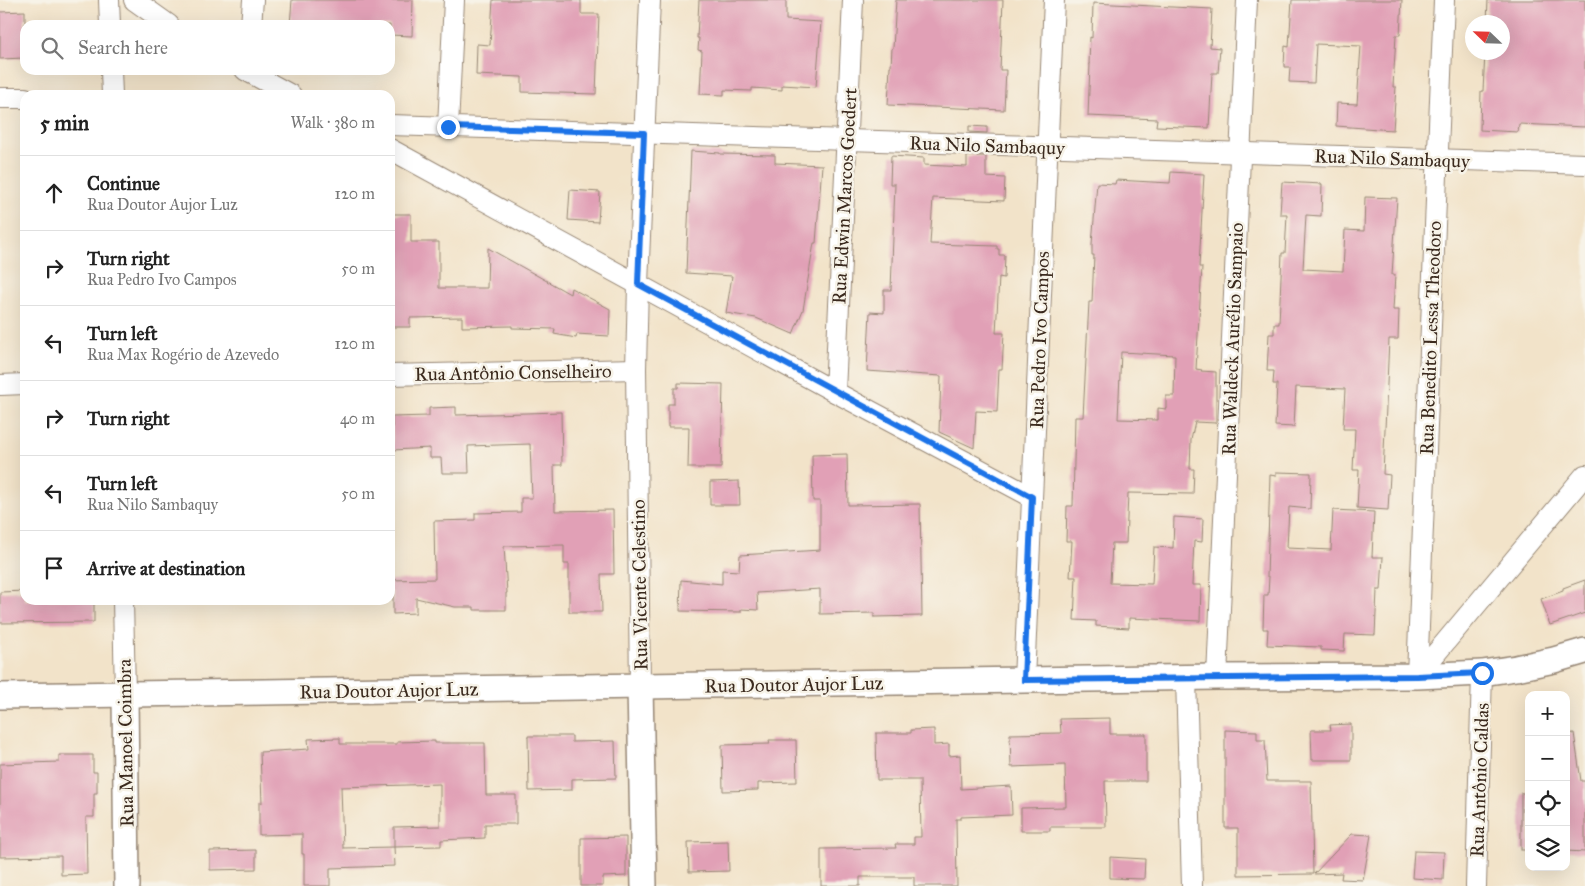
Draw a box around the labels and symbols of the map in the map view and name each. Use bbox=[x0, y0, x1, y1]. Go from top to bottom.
north arrow bbox=[1465, 15, 1510, 60]
street label: Rua Edwin Marcos Goedert bbox=[827, 87, 862, 305]
route end bbox=[437, 116, 460, 139]
street label: Rua Nilo Sambaquy bbox=[909, 131, 1066, 161]
street label: Rua Nilo Sambaquy bbox=[1314, 144, 1471, 174]
street label: Rua Benedito Lessa Theodoro bbox=[1415, 220, 1446, 456]
street label: Rua Waldeck Aurélio Sampaio bbox=[1217, 222, 1248, 456]
street label: Rua Pedro Ivo Campos bbox=[1025, 251, 1054, 429]
street label: Rua Antônio Conselheiro bbox=[414, 359, 612, 386]
street label: Rua Vicente Celestino bbox=[627, 499, 652, 671]
street label: Rua Manoel Coimbra bbox=[113, 658, 138, 827]
route start bbox=[1471, 662, 1494, 685]
street label: Rua Doutor Aujor Luz bbox=[704, 671, 884, 698]
street label: Rua Doutor Aujor Luz bbox=[299, 677, 479, 704]
street label: Rua Antônio Caldas bbox=[1465, 702, 1494, 858]

